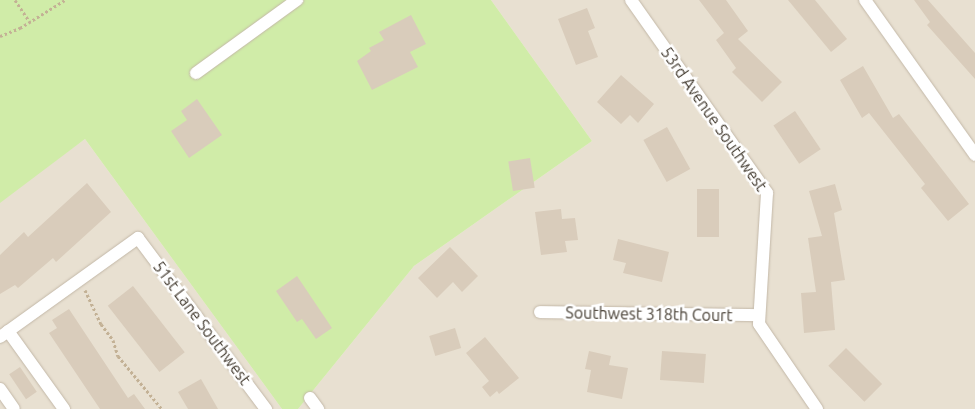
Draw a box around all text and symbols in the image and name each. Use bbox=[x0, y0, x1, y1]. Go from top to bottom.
street label: 53rd Avenue Southwest bbox=[657, 43, 771, 195]
street label: 51st Lane Southwest bbox=[149, 257, 255, 389]
street label: Southwest 318th Court bbox=[565, 303, 733, 325]

